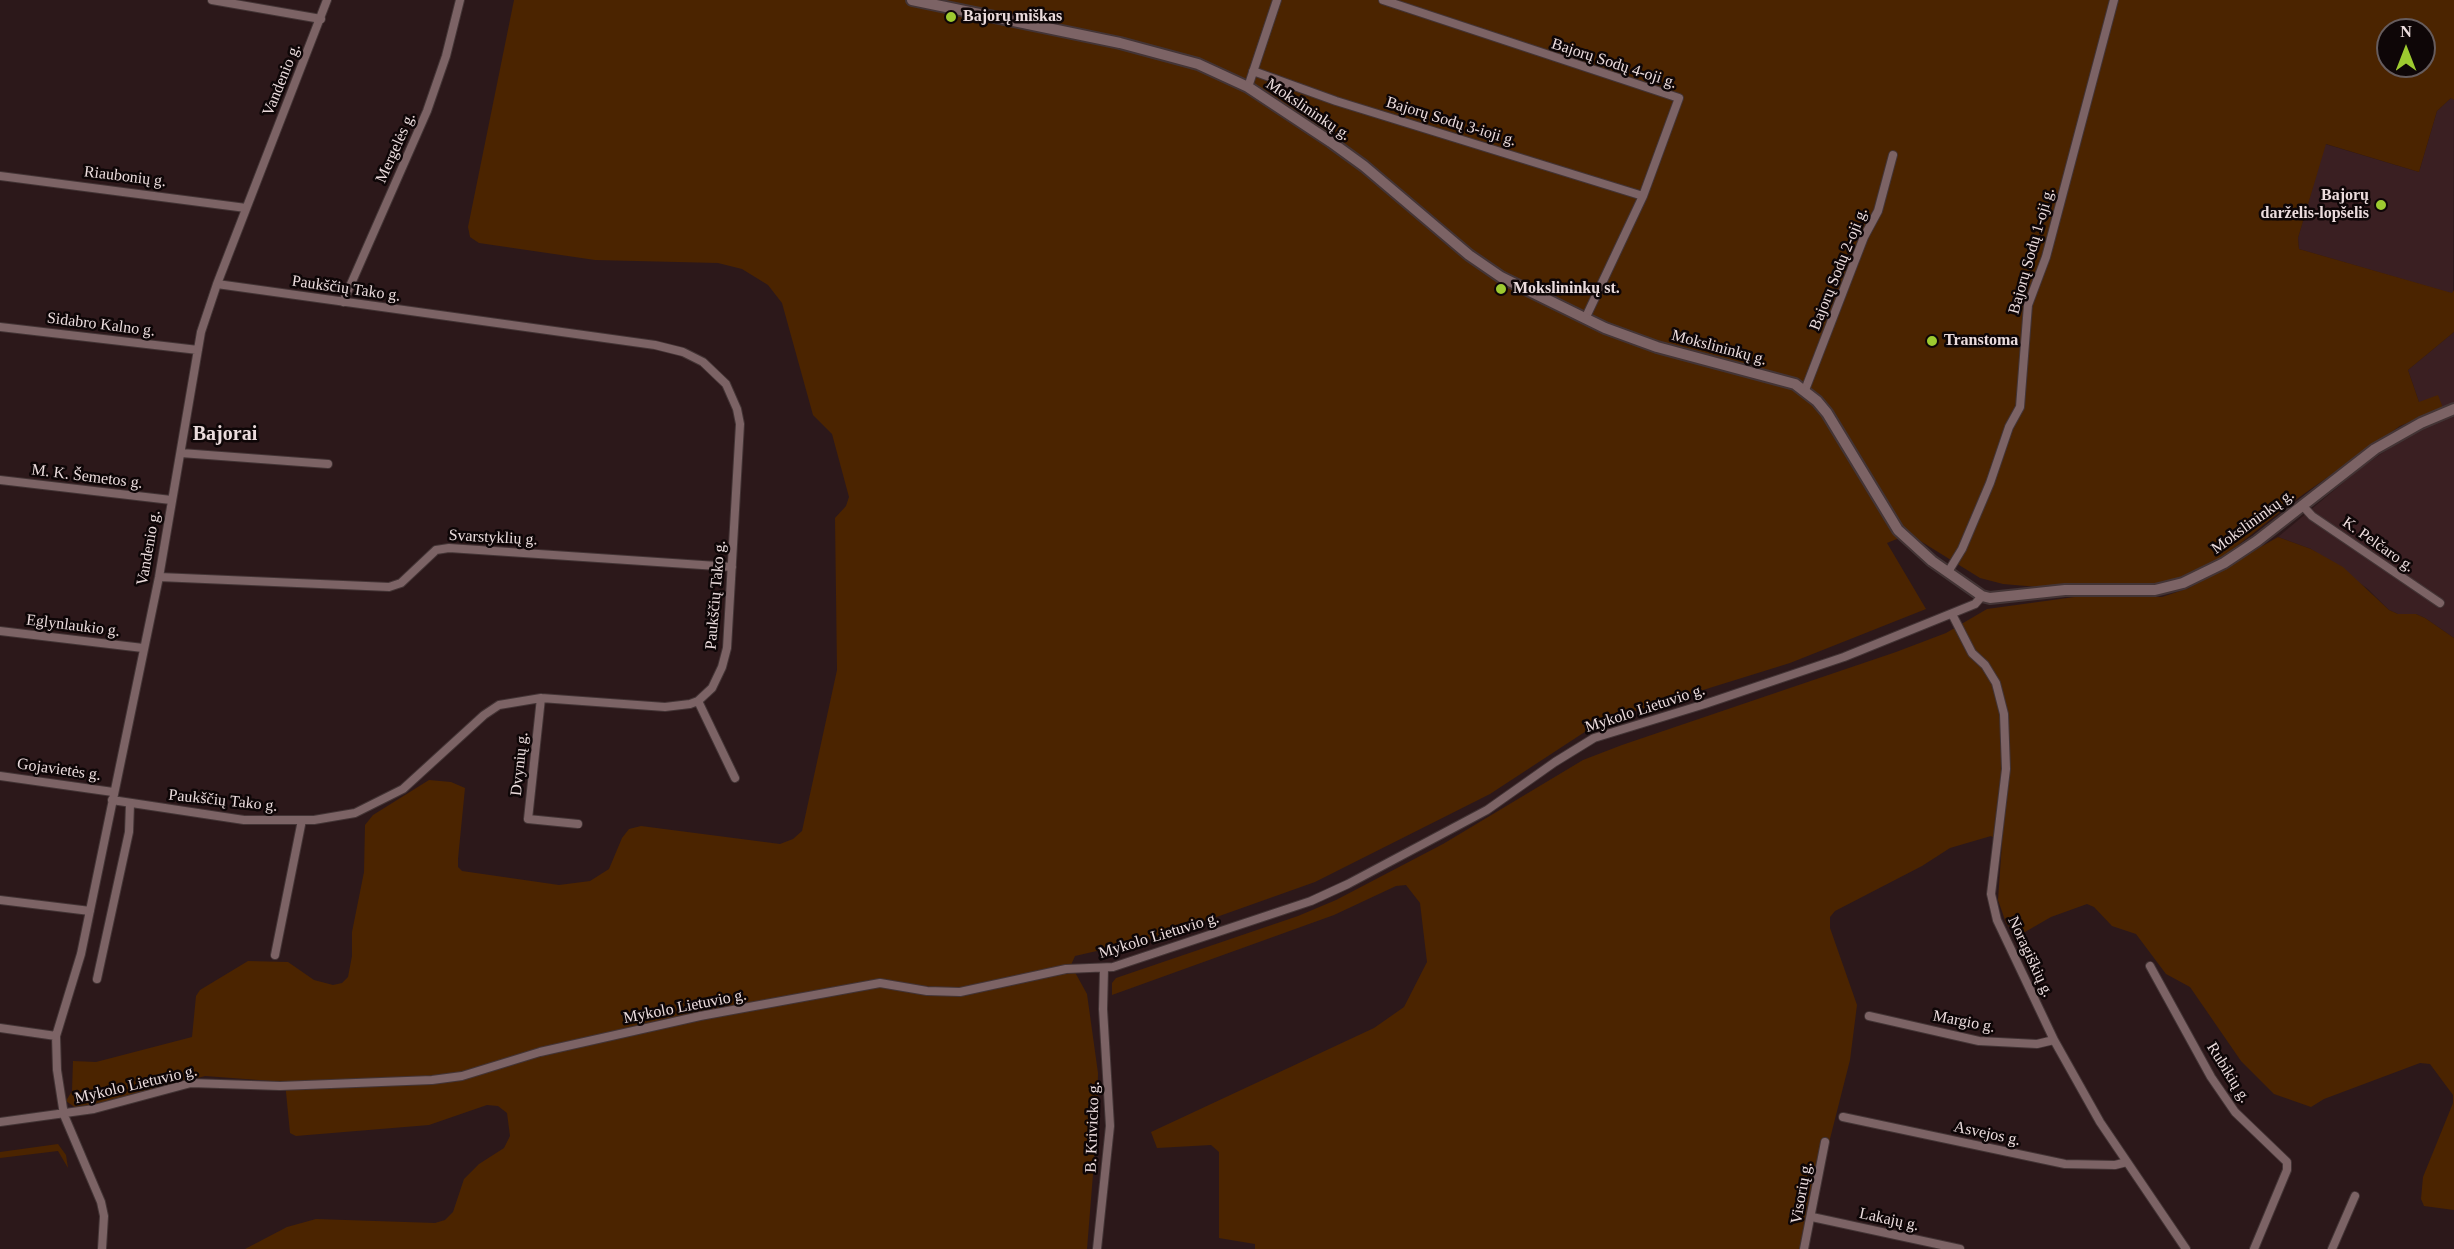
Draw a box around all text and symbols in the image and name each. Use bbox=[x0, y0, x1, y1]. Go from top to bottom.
place label: Bajorų miškas bbox=[963, 7, 1062, 27]
marker: Bajorų miškas bbox=[944, 10, 958, 24]
north arrow bbox=[2376, 18, 2436, 78]
text: N bbox=[2400, 23, 2412, 40]
street label: Bajorų Sodų 4-oji g. bbox=[1549, 35, 1679, 93]
street label: Vandenio g. bbox=[259, 41, 305, 119]
street label: Mokslininkų g. bbox=[1262, 75, 1354, 145]
street label: Bajorų Sodų 3-ioji g. bbox=[1384, 93, 1518, 151]
street label: Mergelės g. bbox=[372, 110, 420, 186]
street label: Riaubonių g. bbox=[83, 162, 167, 192]
street label: Bajorų Sodų 1-oji g. bbox=[2005, 186, 2059, 316]
place label: Bajorų darželis-lopšelis bbox=[2261, 186, 2369, 224]
marker: Bajorų darželis-lopšelis bbox=[2374, 198, 2388, 212]
street label: Bajorų Sodų 2-oji g. bbox=[1806, 205, 1872, 333]
street label: Paukščių Tako g. bbox=[290, 272, 402, 306]
place label: Mokslininkų st. bbox=[1513, 279, 1620, 299]
marker: Mokslininkų st. bbox=[1494, 282, 1508, 296]
street label: Sidabro Kalno g. bbox=[46, 309, 156, 341]
street label: Mokslininkų g. bbox=[1669, 326, 1769, 370]
place label: Transtoma bbox=[1944, 331, 2018, 351]
marker: Transtoma bbox=[1925, 334, 1939, 348]
district label: Bajorai bbox=[193, 423, 257, 447]
street label: M. K. Šemetos g. bbox=[30, 461, 144, 493]
street label: Mokslininkų g. bbox=[2208, 485, 2298, 559]
street label: Vandenio g. bbox=[133, 509, 165, 587]
street label: K. Pelčaro g. bbox=[2338, 513, 2418, 577]
street label: Svarstyklių g. bbox=[448, 526, 538, 550]
street label: Paukščių Tako g. bbox=[702, 540, 730, 650]
street label: Eglynlaukio g. bbox=[25, 611, 121, 641]
street label: Mykolo Lietuvio g. bbox=[1583, 681, 1707, 737]
street label: Dvynių g. bbox=[507, 731, 533, 797]
street label: Gojavietės g. bbox=[16, 755, 102, 785]
street label: Paukščių Tako g. bbox=[168, 786, 278, 816]
street label: Mykolo Lietuvio g. bbox=[1096, 909, 1222, 963]
street label: Noragiškių g. bbox=[2003, 913, 2057, 1001]
street label: Mykolo Lietuvio g. bbox=[622, 986, 748, 1028]
street label: Margio g. bbox=[1931, 1007, 1997, 1037]
street label: Rubikių g. bbox=[2202, 1039, 2254, 1107]
street label: Mykolo Lietuvio g. bbox=[73, 1062, 199, 1108]
street label: B. Krivicko g. bbox=[1082, 1081, 1104, 1173]
street label: Asvejos g. bbox=[1952, 1118, 2022, 1150]
street label: Visorių g. bbox=[1787, 1160, 1817, 1226]
street label: Lakajų g. bbox=[1857, 1204, 1921, 1236]

